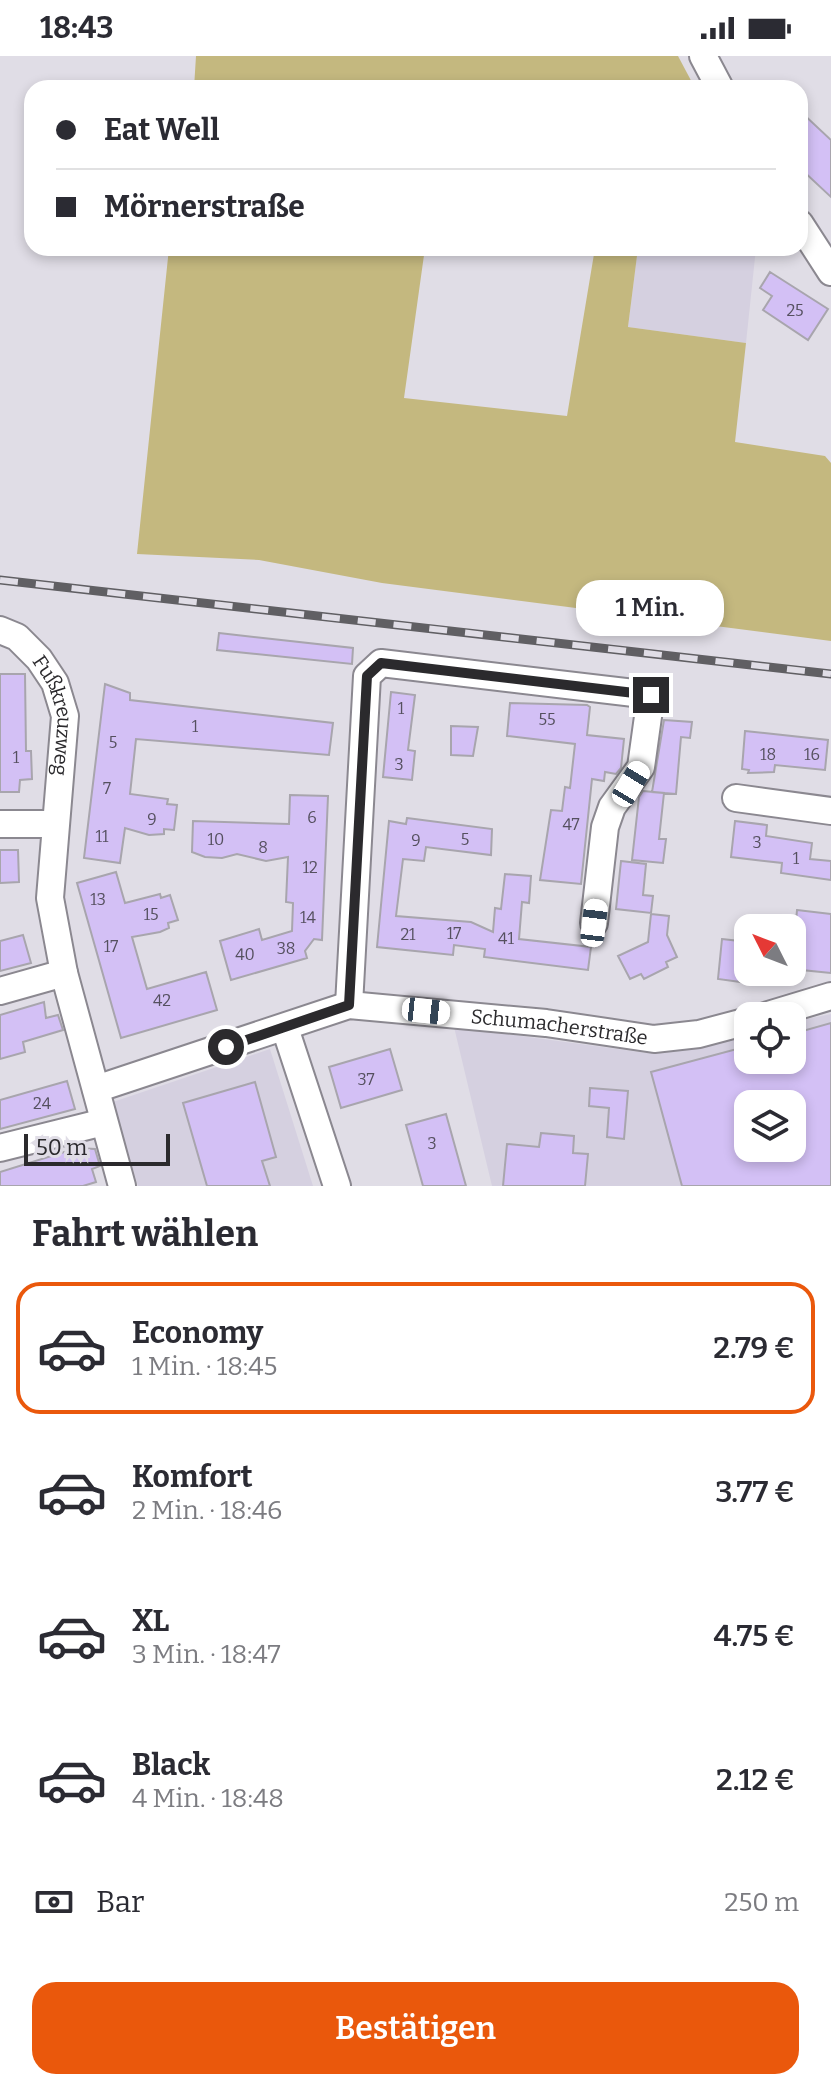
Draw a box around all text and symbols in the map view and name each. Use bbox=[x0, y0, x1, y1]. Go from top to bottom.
text: 18:43 bbox=[40, 10, 114, 46]
text: Eat Well bbox=[104, 112, 220, 148]
text: Mörnerstraße bbox=[104, 189, 305, 225]
house number: 25 bbox=[786, 301, 804, 320]
callout: 1 Min. bbox=[577, 579, 725, 635]
text: 1 Min. bbox=[615, 592, 685, 623]
street label: Fußkreuzweg bbox=[28, 650, 77, 777]
route end bbox=[633, 677, 669, 713]
house number: 1 bbox=[398, 699, 405, 718]
house number: 55 bbox=[538, 710, 556, 729]
house number: 1 bbox=[192, 717, 199, 736]
house number: 5 bbox=[109, 733, 117, 752]
house number: 18 bbox=[760, 745, 776, 764]
house number: 16 bbox=[804, 745, 820, 764]
house number: 1 bbox=[13, 748, 20, 767]
house number: 3 bbox=[394, 755, 404, 774]
car bbox=[608, 757, 654, 811]
house number: 7 bbox=[103, 779, 111, 798]
house number: 6 bbox=[307, 808, 317, 827]
house number: 9 bbox=[147, 810, 157, 829]
house number: 47 bbox=[562, 815, 580, 834]
house number: 11 bbox=[96, 827, 109, 846]
house number: 10 bbox=[208, 830, 224, 849]
house number: 5 bbox=[461, 830, 469, 849]
house number: 9 bbox=[411, 831, 421, 850]
house number: 3 bbox=[752, 833, 762, 852]
house number: 8 bbox=[258, 838, 268, 857]
house number: 1 bbox=[793, 849, 800, 868]
house number: 12 bbox=[302, 858, 318, 877]
house number: 13 bbox=[90, 890, 106, 909]
car bbox=[579, 898, 609, 948]
house number: 15 bbox=[143, 905, 159, 924]
house number: 14 bbox=[300, 908, 317, 927]
north arrow bbox=[734, 914, 806, 986]
map controls bbox=[734, 914, 806, 1162]
house number: 17 bbox=[447, 924, 461, 943]
house number: 21 bbox=[400, 925, 416, 944]
house number: 41 bbox=[498, 929, 514, 948]
house number: 17 bbox=[104, 937, 118, 956]
house number: 38 bbox=[277, 939, 295, 958]
house number: 40 bbox=[235, 945, 255, 964]
house number: 42 bbox=[153, 991, 171, 1010]
car bbox=[401, 997, 451, 1025]
button: locate bbox=[734, 1002, 806, 1074]
street label: Schumacherstraße bbox=[470, 1004, 649, 1050]
route start bbox=[208, 1029, 244, 1065]
house number: 37 bbox=[357, 1070, 375, 1089]
button: layers bbox=[734, 1090, 806, 1162]
house number: 24 bbox=[33, 1094, 52, 1113]
scale bar bbox=[24, 1130, 170, 1166]
text: 50 m bbox=[36, 1134, 87, 1161]
house number: 3 bbox=[427, 1134, 437, 1153]
text: Fahrt wählen bbox=[32, 1212, 258, 1256]
icon: car bbox=[36, 1312, 108, 1384]
text: Economy bbox=[132, 1315, 263, 1351]
text: 2.79 € bbox=[713, 1330, 795, 1366]
text: 1 Min. · 18:45 bbox=[132, 1351, 277, 1382]
icon: car bbox=[36, 1456, 108, 1528]
text: Komfort bbox=[132, 1459, 253, 1495]
text: 3.77 € bbox=[715, 1474, 795, 1510]
text: 2 Min. · 18:46 bbox=[132, 1495, 282, 1526]
icon: car bbox=[36, 1600, 108, 1672]
text: XL bbox=[132, 1603, 169, 1639]
text: 4.75 € bbox=[713, 1618, 795, 1654]
text: 3 Min. · 18:47 bbox=[132, 1639, 281, 1670]
icon: car bbox=[36, 1744, 108, 1816]
text: Black bbox=[132, 1747, 210, 1783]
text: 2.12 € bbox=[716, 1762, 795, 1798]
text: 4 Min. · 18:48 bbox=[132, 1783, 284, 1814]
icon: cash bbox=[32, 1880, 76, 1924]
text: Bar bbox=[96, 1884, 144, 1920]
text: 250 m bbox=[724, 1887, 799, 1918]
button: Bestätigen bbox=[32, 1982, 799, 2074]

